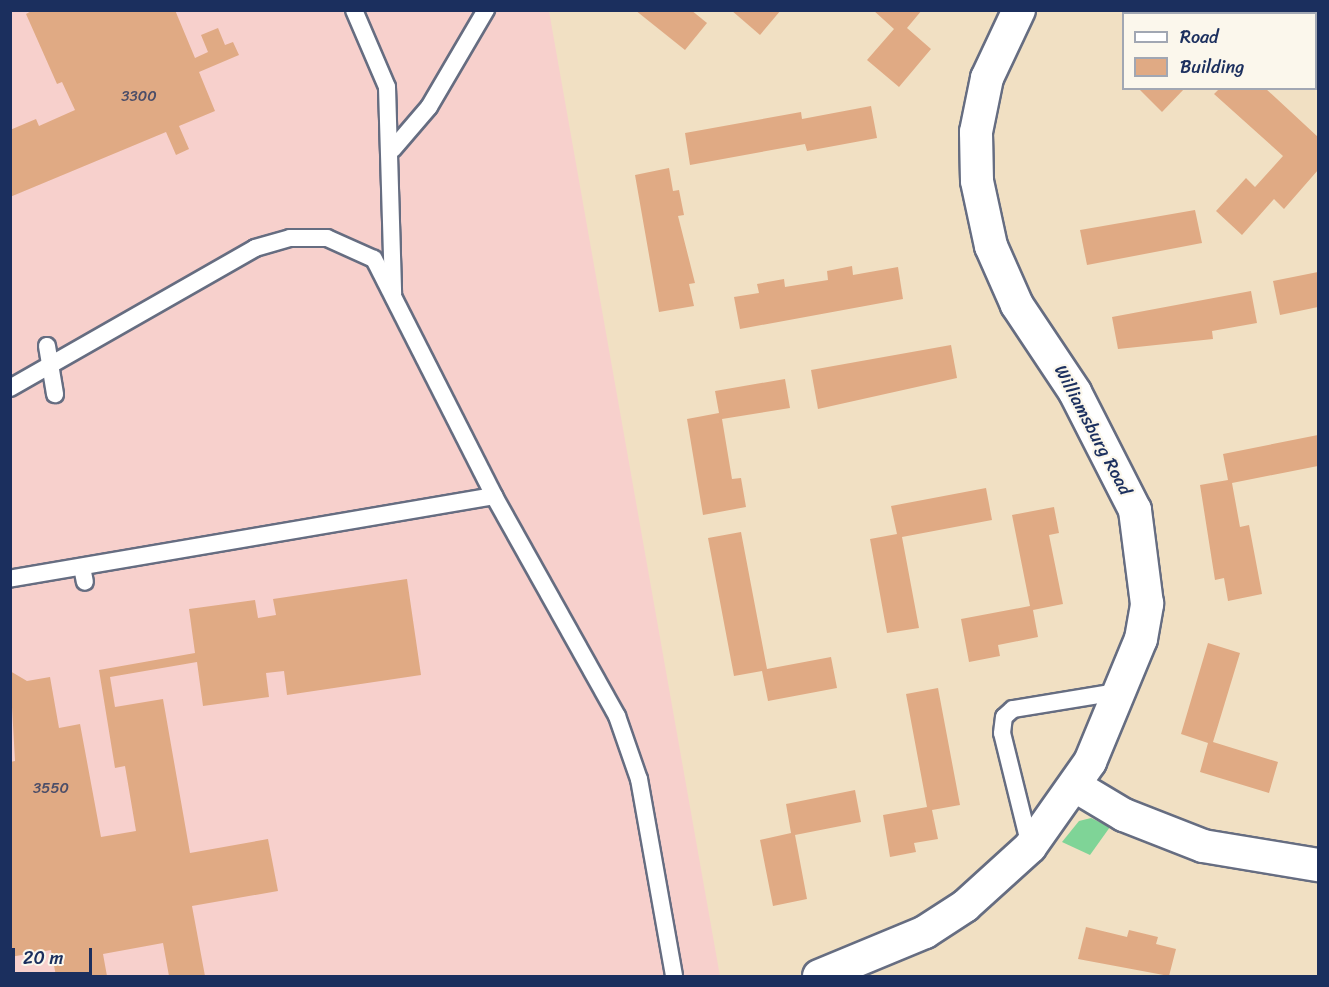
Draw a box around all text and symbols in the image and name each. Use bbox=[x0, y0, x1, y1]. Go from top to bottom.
legend bbox=[1122, 12, 1317, 90]
text: Road bbox=[1180, 21, 1219, 53]
text: Building bbox=[1180, 51, 1244, 83]
house number: 3300 bbox=[121, 88, 157, 106]
street label: Williamsburg Road bbox=[1050, 361, 1136, 499]
house number: 3550 bbox=[33, 780, 69, 798]
scale bar bbox=[15, 936, 94, 974]
text: 20 m bbox=[23, 942, 63, 974]

